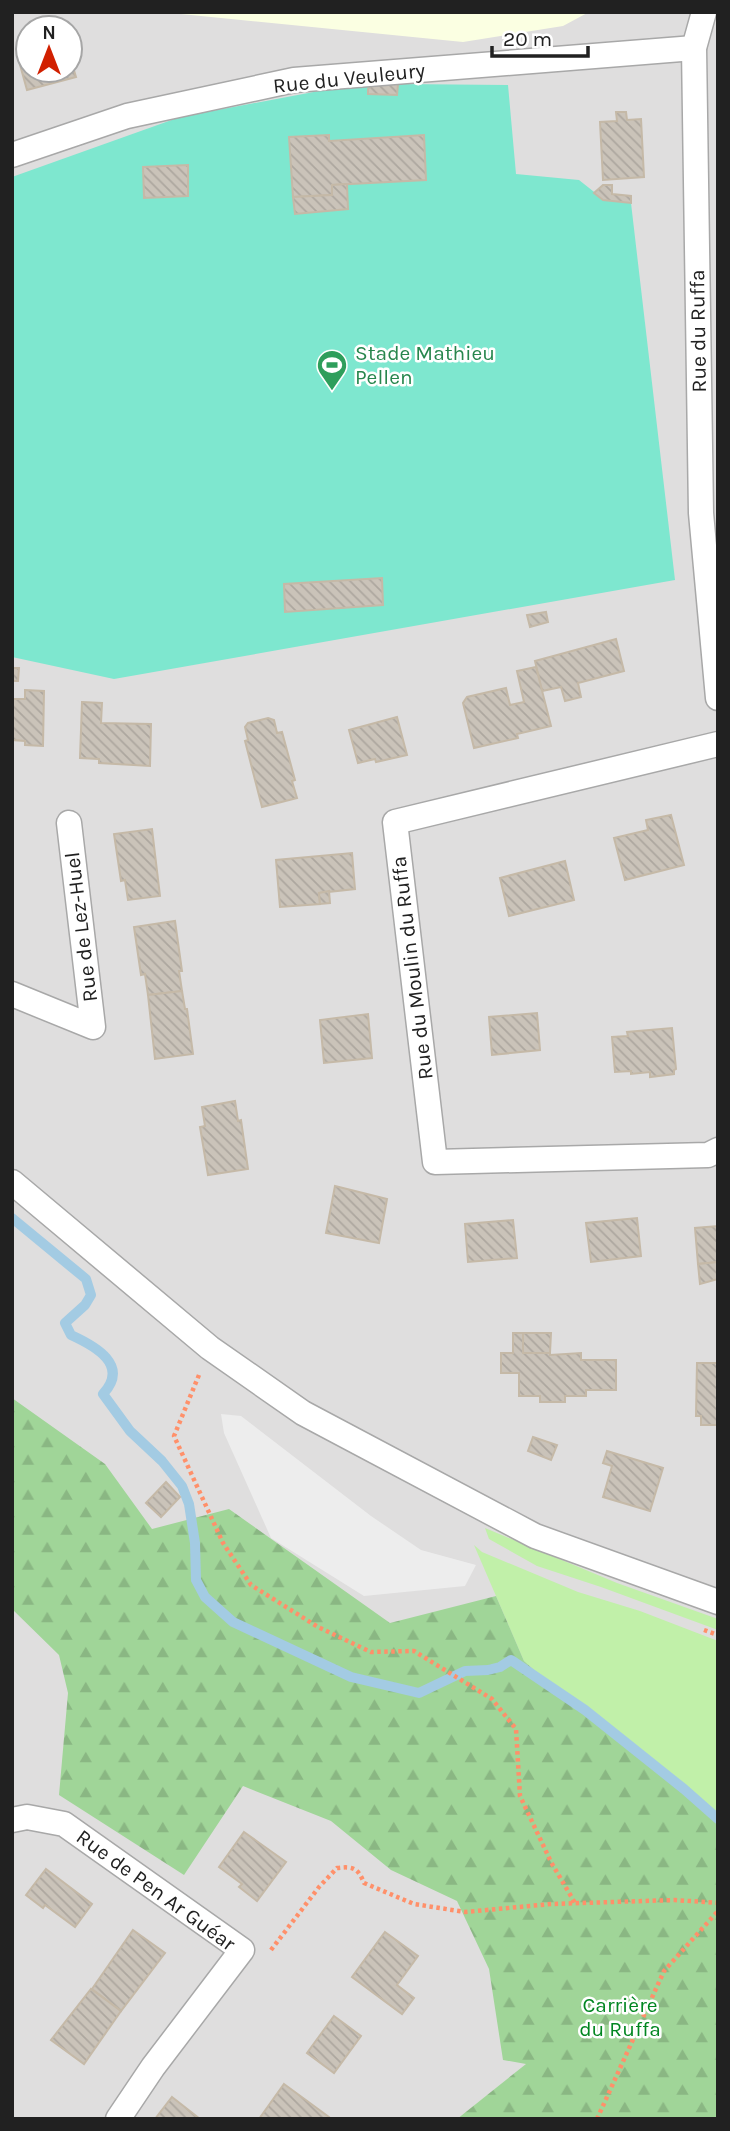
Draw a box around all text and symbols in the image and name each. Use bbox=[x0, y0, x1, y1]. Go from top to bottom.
north arrow bbox=[14, 14, 84, 84]
scale bar bbox=[492, 14, 588, 58]
text: N bbox=[42, 22, 56, 44]
text: 20 m bbox=[503, 27, 552, 51]
street label: Rue du Veuleury bbox=[272, 58, 426, 98]
street label: Rue du Ruffa bbox=[685, 269, 711, 393]
place label: Stade Mathieu Pellen bbox=[355, 341, 495, 389]
sports icon: Stade Mathieu Pellen bbox=[315, 348, 349, 392]
street label: Rue de Lez-Huel bbox=[60, 851, 102, 1003]
street label: Rue du Moulin du Ruffa bbox=[386, 855, 438, 1081]
street label: Rue de Pen Ar Guéar bbox=[72, 1824, 240, 1956]
park label: Carrière du Ruffa bbox=[579, 1993, 661, 2041]

